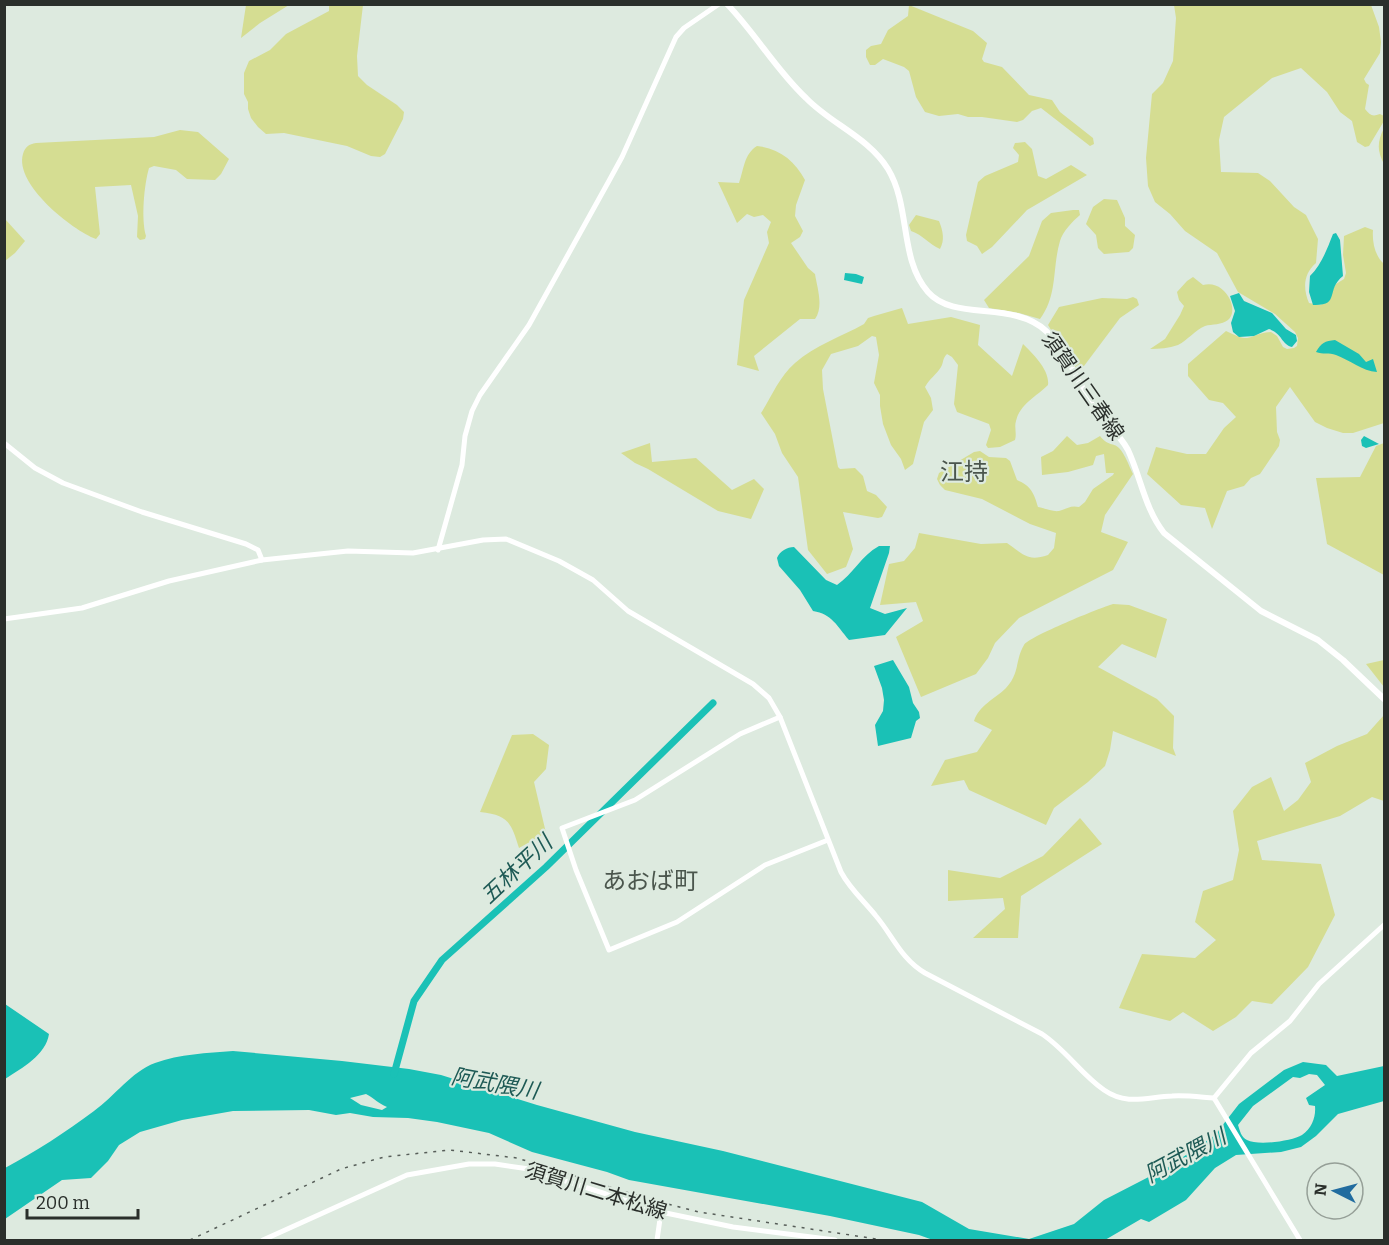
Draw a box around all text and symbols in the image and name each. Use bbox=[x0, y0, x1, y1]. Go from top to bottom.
street label: 須賀川三春線 bbox=[1036, 327, 1130, 445]
district label: 江持 bbox=[940, 458, 988, 486]
water label: 五林平川 bbox=[475, 828, 559, 909]
district label: あおば町 bbox=[602, 867, 698, 895]
water label: 阿武隈川 bbox=[449, 1063, 543, 1105]
water label: 阿武隈川 bbox=[1140, 1122, 1232, 1188]
street label: 須賀川二本松線 bbox=[522, 1157, 670, 1225]
north arrow bbox=[1305, 1161, 1365, 1221]
scale bar bbox=[27, 1182, 138, 1220]
text: N bbox=[1310, 1182, 1331, 1197]
text: 200 m bbox=[36, 1192, 90, 1214]

